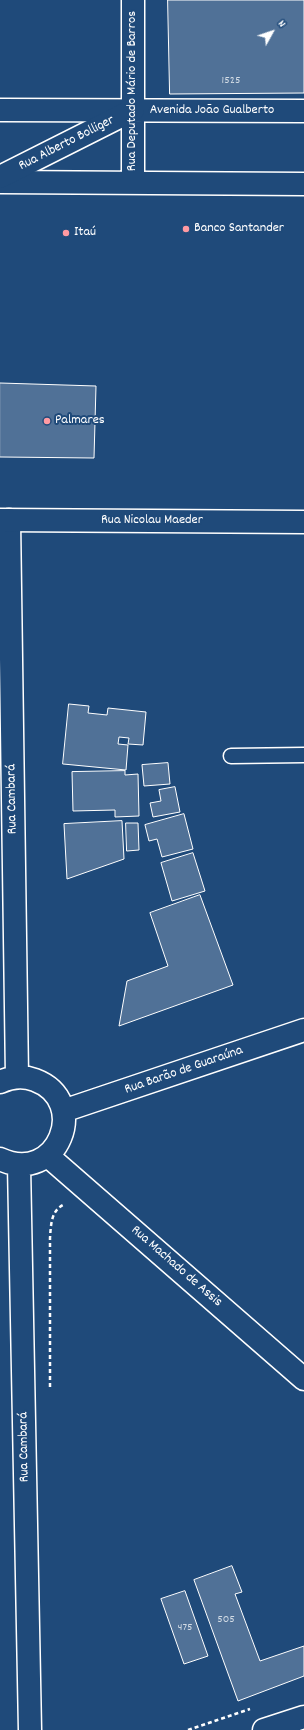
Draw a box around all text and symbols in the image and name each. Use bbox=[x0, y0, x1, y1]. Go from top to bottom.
street label: Rua Deputado Mário de Barros bbox=[125, 11, 141, 171]
north arrow bbox=[252, 12, 292, 52]
text: N bbox=[273, 17, 289, 32]
house number: 1525 bbox=[222, 74, 240, 88]
street label: Avenida João Gualberto bbox=[150, 103, 274, 119]
street label: Rua Alberto Bolliger bbox=[16, 113, 118, 175]
place label: Banco Santander bbox=[194, 221, 284, 237]
marker: Banco Santander bbox=[181, 224, 191, 234]
place label: Itaú bbox=[74, 225, 96, 241]
marker: Itaú bbox=[61, 228, 71, 238]
place label: Palmares bbox=[55, 413, 105, 429]
marker: Palmares bbox=[42, 416, 52, 426]
street label: Rua Nicolau Maeder bbox=[101, 513, 203, 529]
street label: Rua Cambará bbox=[4, 764, 22, 834]
street label: Rua Barão de Guaraúna bbox=[123, 1043, 245, 1099]
street label: Rua Machado de Assis bbox=[127, 1223, 225, 1311]
street label: Rua Cambará bbox=[16, 1412, 34, 1482]
house number: 505 bbox=[217, 1613, 235, 1627]
house number: 475 bbox=[177, 1621, 193, 1635]

